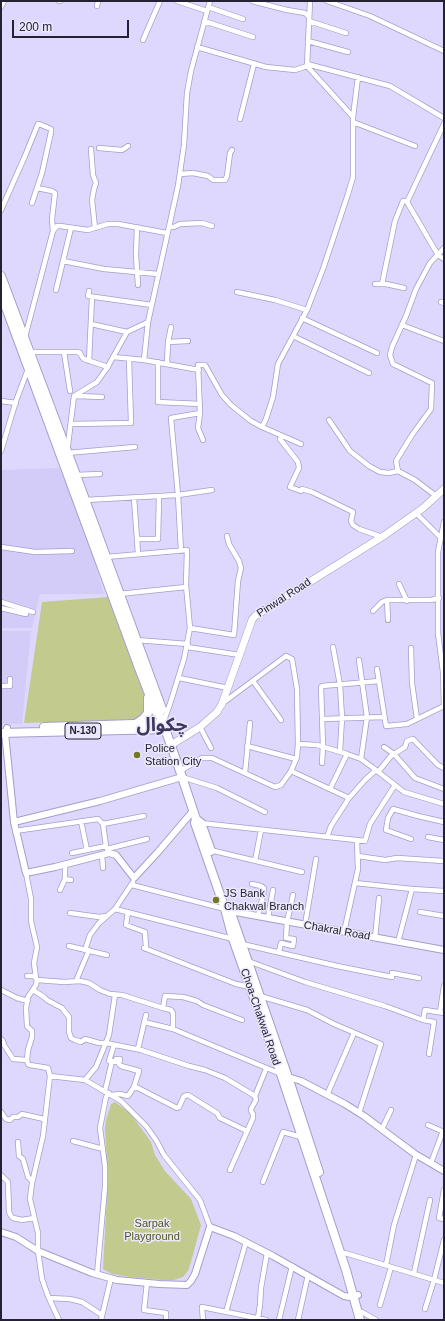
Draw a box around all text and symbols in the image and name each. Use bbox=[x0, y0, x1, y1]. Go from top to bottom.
scale bar bbox=[14, 12, 131, 38]
text: 200 m bbox=[19, 20, 52, 34]
street label: Pinwal Road bbox=[255, 576, 313, 620]
district label: چکوال bbox=[137, 715, 187, 737]
road number: N-130 bbox=[65, 723, 101, 739]
place label: Police Station City bbox=[145, 742, 201, 768]
marker: Police Station City bbox=[132, 750, 142, 760]
place label: JS Bank Chakwal Branch bbox=[224, 887, 304, 913]
marker: JS Bank Chakwal Branch bbox=[211, 895, 221, 905]
street label: Chakral Road bbox=[303, 919, 371, 943]
street label: Choa-Chakwal Road bbox=[237, 967, 283, 1067]
park label: Sarpak Playground bbox=[124, 1217, 180, 1243]

